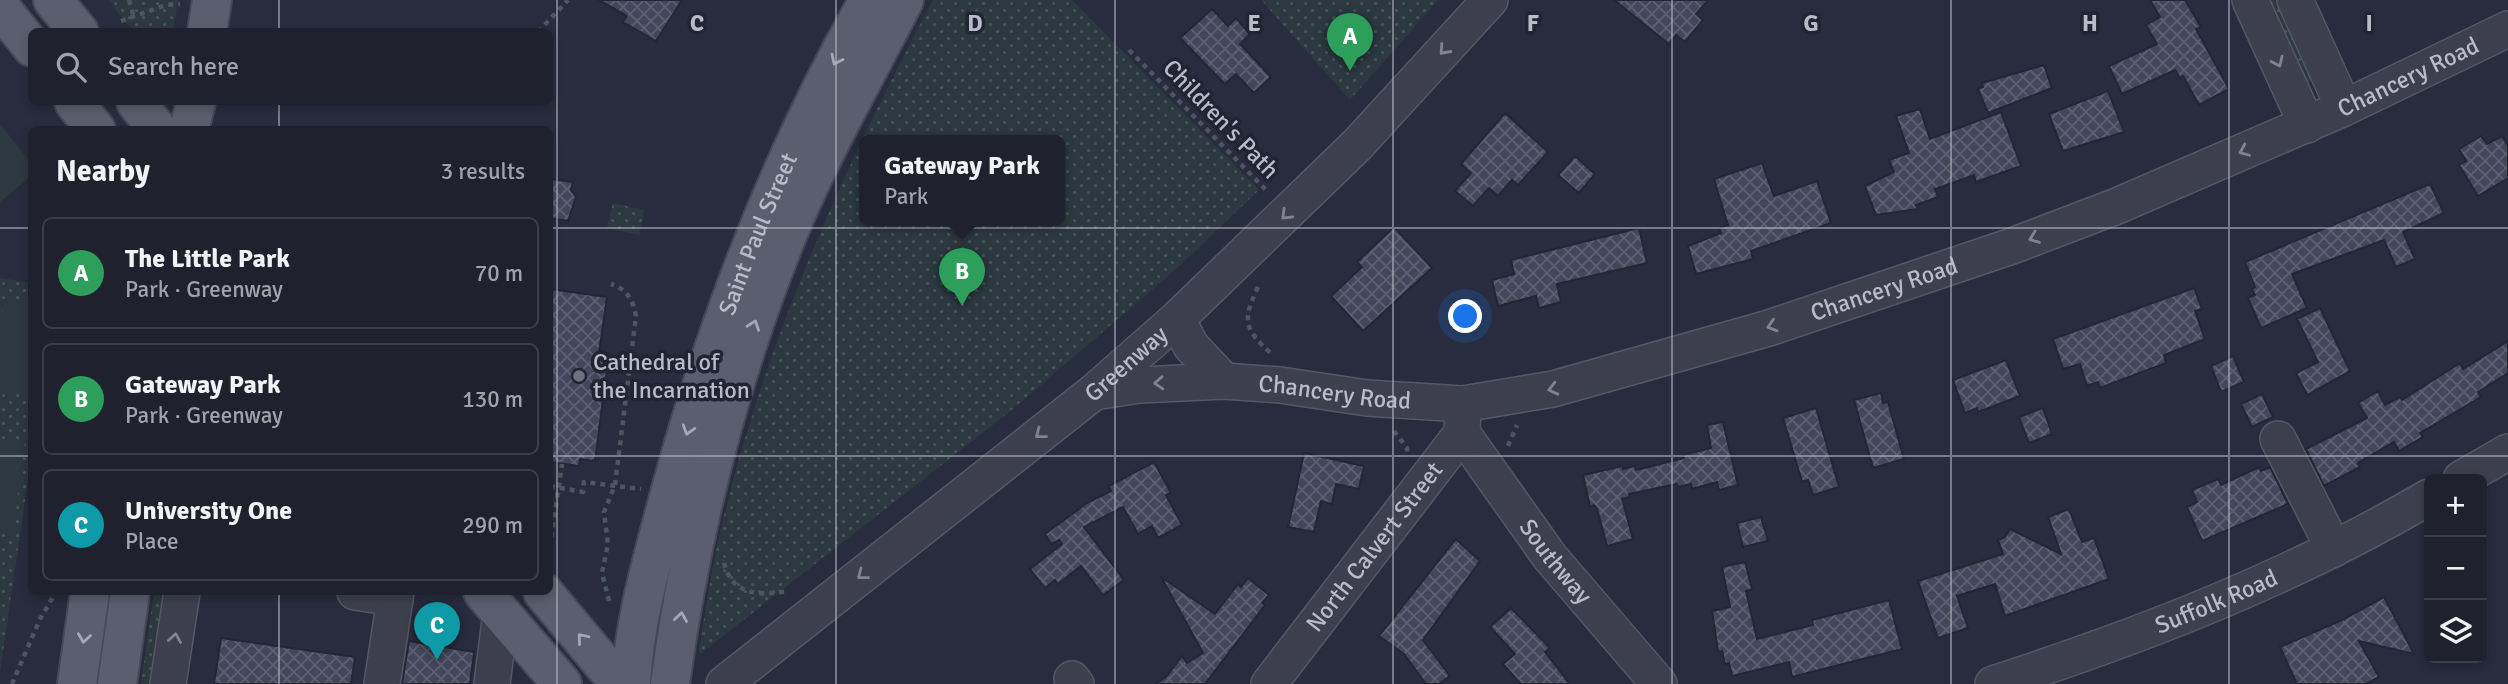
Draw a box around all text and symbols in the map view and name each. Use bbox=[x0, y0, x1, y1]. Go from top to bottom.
text: C bbox=[690, 9, 704, 38]
text: D bbox=[967, 9, 983, 38]
text: E bbox=[1247, 9, 1261, 38]
text: F bbox=[1527, 9, 1539, 38]
text: G bbox=[1803, 9, 1819, 38]
text: H bbox=[2082, 9, 2098, 38]
text: I bbox=[2365, 9, 2373, 38]
pin: A bbox=[1327, 13, 1373, 71]
search box bbox=[28, 28, 553, 105]
street label: Chancery Road bbox=[2333, 30, 2484, 124]
one-way arrow bbox=[1440, 42, 1452, 55]
icon: search bbox=[52, 48, 90, 86]
text: Search here bbox=[108, 51, 239, 83]
one-way arrow bbox=[831, 53, 845, 65]
street label: Children's Path bbox=[1157, 53, 1285, 185]
one-way arrow bbox=[2270, 55, 2284, 67]
popup bbox=[859, 135, 1065, 226]
one-way arrow bbox=[2239, 143, 2251, 157]
street label: Saint Paul Street bbox=[712, 148, 804, 319]
text: Gateway Park bbox=[884, 150, 1040, 182]
text: Nearby bbox=[56, 153, 150, 190]
text: 3 results bbox=[441, 157, 525, 186]
text: Park bbox=[884, 182, 928, 211]
one-way arrow bbox=[1282, 206, 1295, 219]
one-way arrow bbox=[2028, 230, 2040, 244]
text: The Little Park bbox=[125, 243, 290, 275]
pin: B bbox=[939, 248, 985, 306]
street label: Chancery Road bbox=[1807, 250, 1961, 328]
text: A bbox=[74, 259, 88, 288]
text: 70 m bbox=[475, 259, 523, 288]
text: Park · Greenway bbox=[125, 275, 283, 304]
your location bbox=[1448, 299, 1482, 333]
one-way arrow bbox=[1766, 318, 1778, 333]
street label: Greenway bbox=[1079, 319, 1174, 409]
one-way arrow bbox=[746, 320, 760, 332]
place label: Cathedral of the Incarnation bbox=[593, 347, 750, 405]
marker: Cathedral of the Incarnation bbox=[571, 368, 587, 384]
text: Gateway Park bbox=[125, 369, 281, 401]
street label: Chancery Road bbox=[1258, 369, 1412, 416]
one-way arrow bbox=[1153, 375, 1164, 390]
one-way arrow bbox=[1547, 381, 1559, 395]
text: B bbox=[74, 385, 88, 414]
text: 130 m bbox=[462, 385, 523, 414]
text: Park · Greenway bbox=[125, 401, 283, 430]
one-way arrow bbox=[682, 423, 697, 435]
one-way arrow bbox=[1035, 425, 1048, 438]
street label: North Calvert Street bbox=[1300, 456, 1449, 638]
map controls bbox=[2424, 474, 2487, 663]
button: + bbox=[2424, 474, 2487, 537]
text: University One bbox=[125, 495, 292, 527]
text: C bbox=[74, 511, 88, 540]
text: 290 m bbox=[462, 511, 523, 540]
street label: Southway bbox=[1513, 513, 1599, 610]
text: Place bbox=[125, 527, 179, 556]
button: − bbox=[2424, 537, 2487, 600]
street label: Suffolk Road bbox=[2151, 563, 2282, 640]
one-way arrow bbox=[858, 567, 870, 580]
button: layers bbox=[2424, 600, 2487, 663]
pin: C bbox=[414, 602, 460, 660]
one-way arrow bbox=[673, 611, 688, 622]
one-way arrow bbox=[76, 632, 91, 644]
one-way arrow bbox=[167, 632, 182, 644]
one-way arrow bbox=[577, 633, 590, 645]

